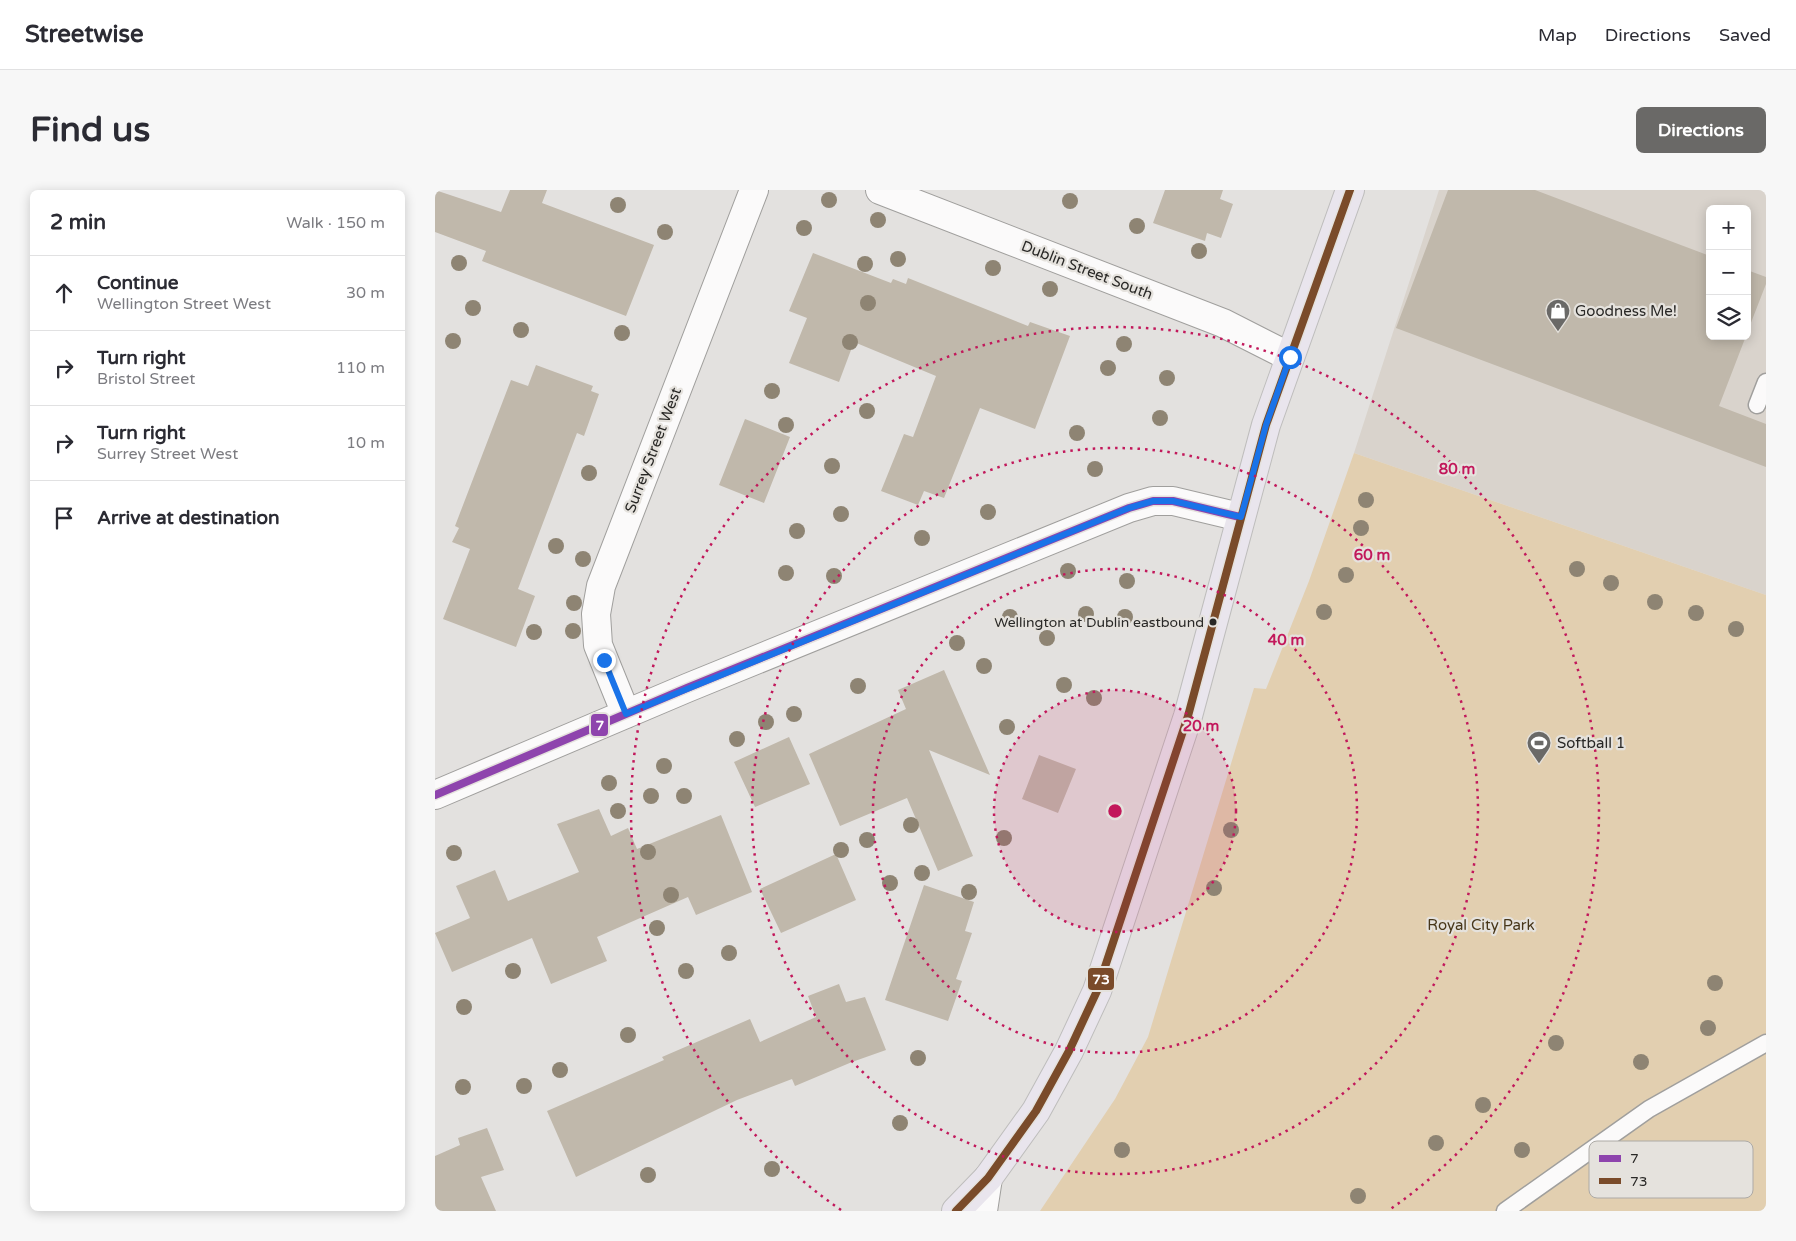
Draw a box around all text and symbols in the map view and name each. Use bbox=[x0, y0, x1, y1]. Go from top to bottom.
text: Streetwise bbox=[25, 20, 144, 49]
text: Map bbox=[1538, 24, 1577, 46]
text: Directions bbox=[1605, 24, 1691, 46]
text: Saved bbox=[1719, 24, 1771, 46]
button: Directions bbox=[1636, 107, 1766, 153]
text: Find us bbox=[30, 109, 150, 151]
map controls bbox=[1706, 205, 1751, 340]
button: + bbox=[1706, 205, 1751, 250]
text: 2 min bbox=[50, 210, 106, 235]
text: Walk · 150 m bbox=[286, 213, 385, 233]
street label: Dublin Street South bbox=[1019, 237, 1155, 303]
button: − bbox=[1706, 250, 1751, 295]
text: Continue bbox=[97, 272, 179, 294]
icon: ahead bbox=[50, 279, 78, 307]
text: 30 m bbox=[346, 283, 385, 303]
text: Wellington Street West bbox=[97, 294, 271, 314]
button: layers bbox=[1706, 295, 1751, 340]
shop icon: Goodness Me! bbox=[1545, 298, 1571, 332]
place label: Goodness Me! bbox=[1575, 302, 1677, 320]
route start bbox=[1279, 346, 1302, 369]
text: Turn right bbox=[97, 347, 185, 369]
icon: right bbox=[50, 354, 78, 382]
text: 110 m bbox=[336, 358, 385, 378]
text: Bristol Street bbox=[97, 369, 195, 389]
street label: Surrey Street West bbox=[621, 385, 685, 515]
text: Turn right bbox=[97, 422, 185, 444]
icon: right bbox=[50, 429, 78, 457]
text: 10 m bbox=[346, 433, 385, 453]
text: Surrey Street West bbox=[97, 444, 238, 464]
text: 80 m bbox=[1439, 460, 1475, 478]
icon: arrive bbox=[50, 504, 78, 532]
text: Arrive at destination bbox=[97, 507, 280, 529]
text: 60 m bbox=[1354, 546, 1390, 564]
place label: Wellington at Dublin eastbound bbox=[994, 614, 1204, 631]
marker: Wellington at Dublin eastbound bbox=[1208, 617, 1218, 627]
text: 40 m bbox=[1268, 631, 1304, 649]
route end bbox=[593, 649, 616, 672]
line badge: 7 bbox=[590, 713, 609, 737]
text: 7 bbox=[596, 717, 605, 734]
text: 20 m bbox=[1183, 717, 1219, 735]
sports icon: Softball 1 bbox=[1526, 730, 1552, 764]
place label: Softball 1 bbox=[1557, 734, 1625, 752]
centre of rings bbox=[1106, 802, 1124, 820]
park label: Royal City Park bbox=[1427, 916, 1535, 934]
line badge: 73 bbox=[1087, 967, 1115, 991]
text: 73 bbox=[1092, 971, 1110, 988]
legend bbox=[1589, 1141, 1753, 1198]
text: 7 bbox=[1630, 1150, 1639, 1167]
text: 73 bbox=[1630, 1173, 1648, 1190]

